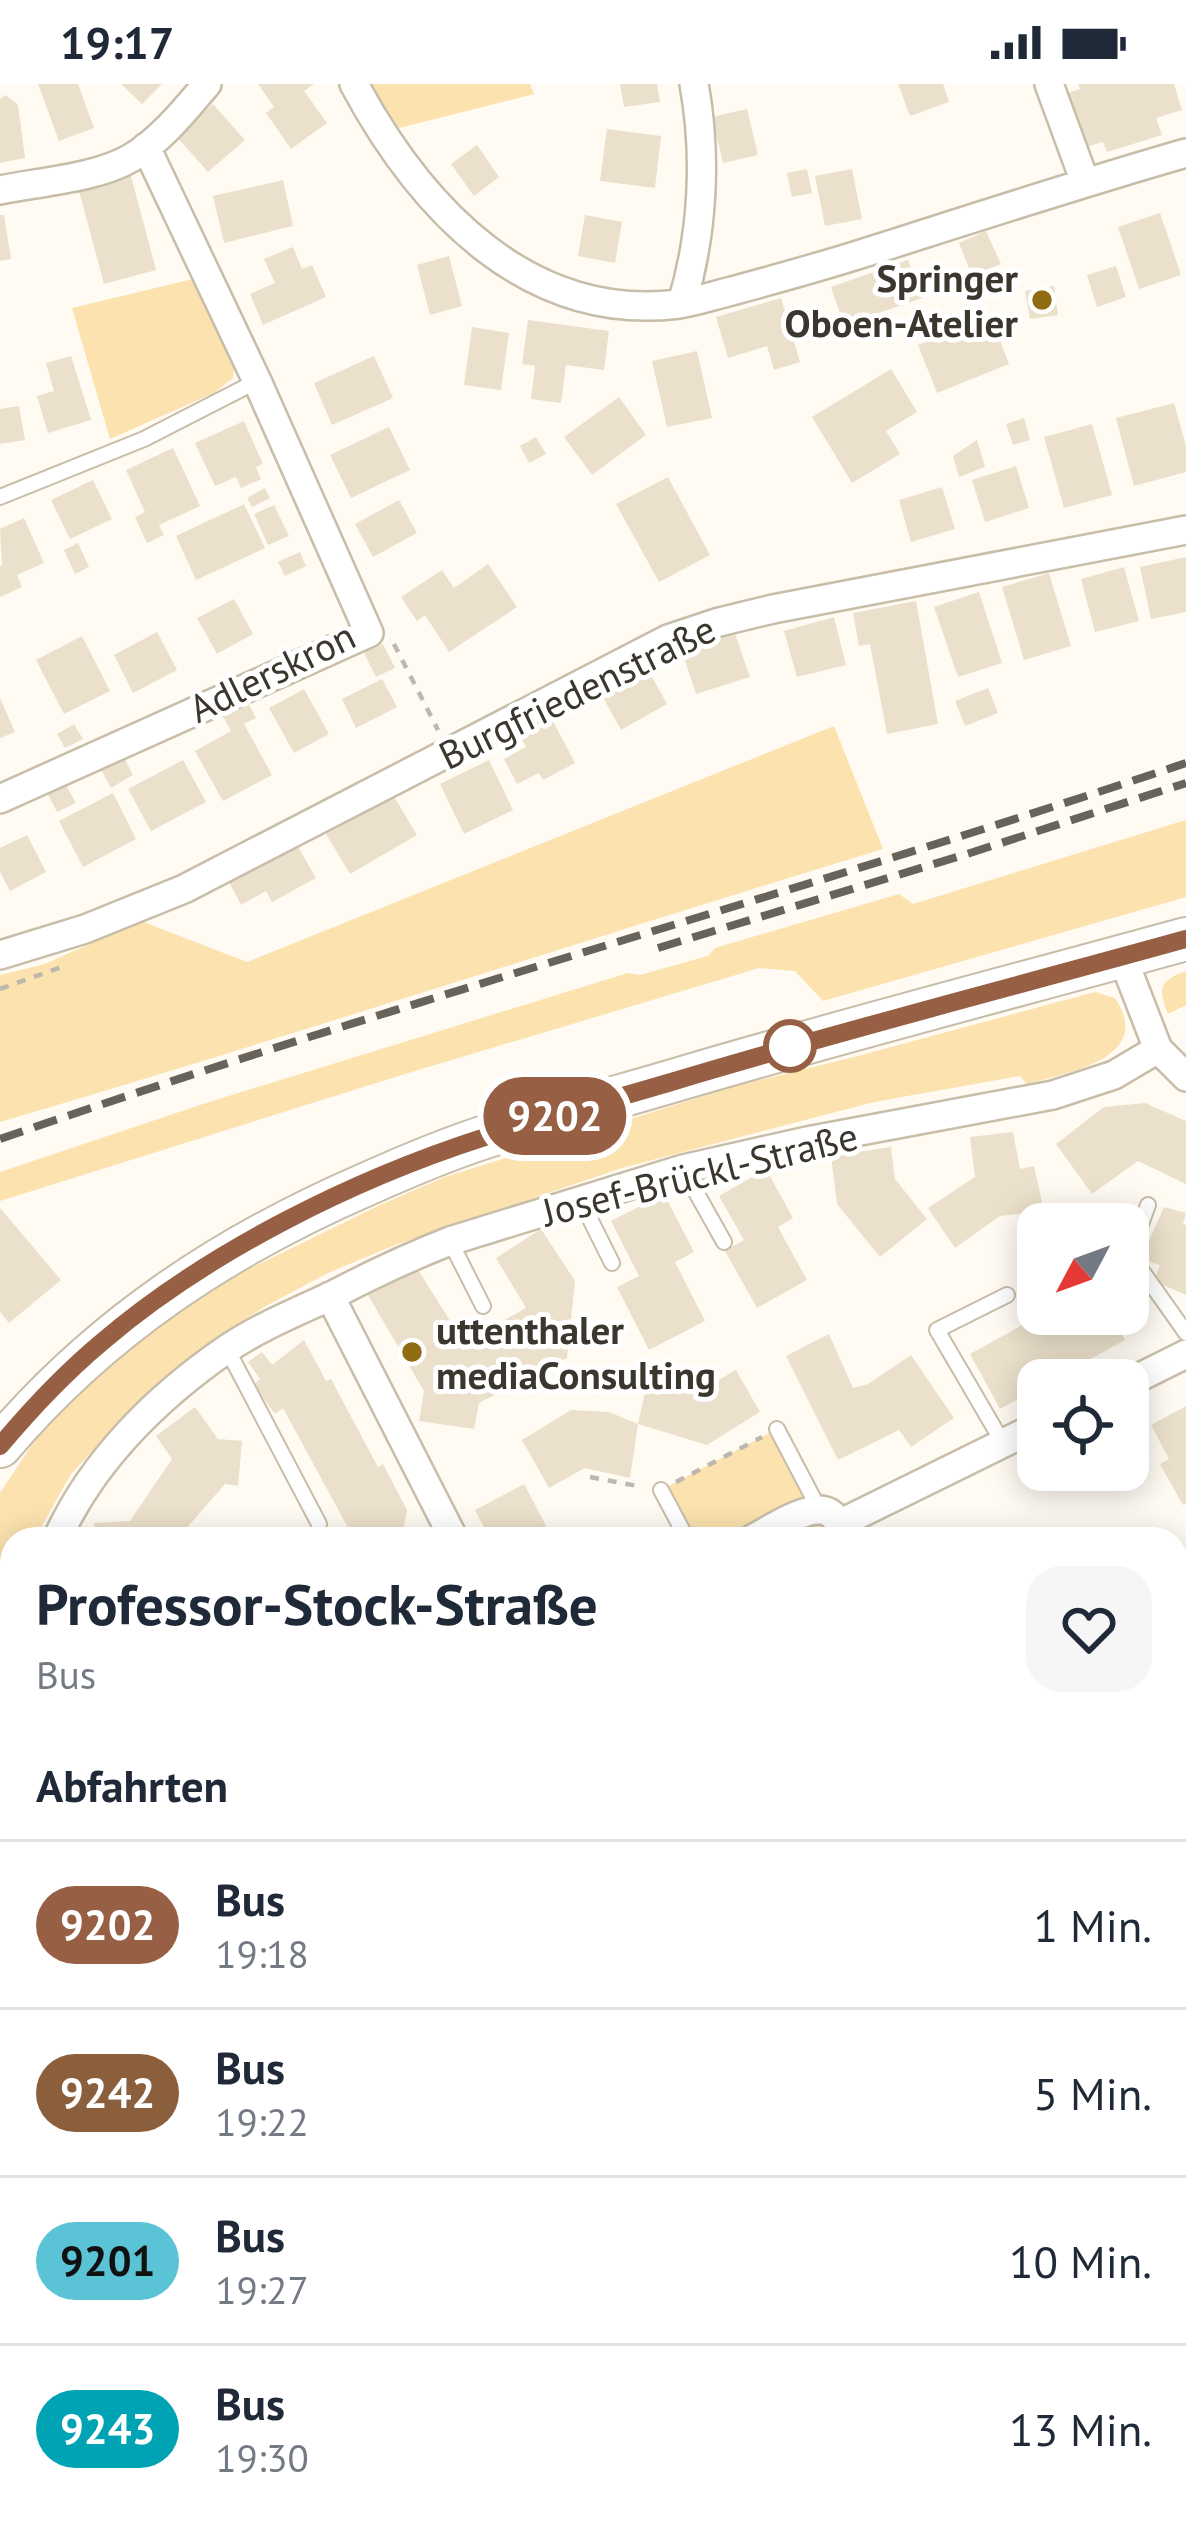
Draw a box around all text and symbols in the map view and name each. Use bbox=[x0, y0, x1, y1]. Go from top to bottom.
text: 19:17 bbox=[60, 13, 174, 71]
place label: Springer Oboen-Atelier bbox=[785, 252, 1018, 348]
marker: Springer Oboen-Atelier bbox=[1029, 287, 1055, 313]
street label: Burgfriedenstraße bbox=[430, 603, 723, 780]
street label: Adlerskron bbox=[180, 609, 363, 734]
unlabelled marker bbox=[765, 1021, 815, 1071]
line badge: 9202 bbox=[471, 1077, 639, 1155]
text: 9202 bbox=[507, 1088, 603, 1143]
street label: Josef-Brückl-Straße bbox=[535, 1110, 863, 1238]
north arrow bbox=[1017, 1203, 1149, 1335]
map controls bbox=[1017, 1203, 1149, 1491]
place label: uttenthaler mediaConsulting bbox=[436, 1304, 716, 1400]
marker: uttenthaler mediaConsulting bbox=[399, 1339, 425, 1365]
button: locate bbox=[1017, 1359, 1149, 1491]
button: heart bbox=[1026, 1566, 1152, 1692]
text: Professor-Stock-Straße bbox=[36, 1567, 598, 1641]
text: Bus bbox=[36, 1649, 96, 1700]
text: Abfahrten bbox=[36, 1756, 228, 1814]
text: Bus bbox=[215, 1870, 285, 1928]
text: 1 Min. bbox=[1034, 1896, 1152, 1954]
text: 9202 bbox=[60, 1897, 155, 1952]
text: 19:18 bbox=[215, 1928, 309, 1979]
text: Bus bbox=[215, 2038, 285, 2096]
text: 5 Min. bbox=[1034, 2064, 1152, 2122]
text: 9242 bbox=[60, 2065, 155, 2120]
text: 19:22 bbox=[215, 2096, 309, 2147]
text: Bus bbox=[215, 2206, 285, 2264]
text: 10 Min. bbox=[1009, 2232, 1152, 2290]
text: 9201 bbox=[60, 2233, 155, 2288]
text: 19:27 bbox=[215, 2264, 309, 2315]
text: Bus bbox=[215, 2374, 285, 2432]
text: 13 Min. bbox=[1009, 2400, 1152, 2458]
text: 9243 bbox=[60, 2401, 155, 2456]
text: 19:30 bbox=[215, 2432, 309, 2483]

